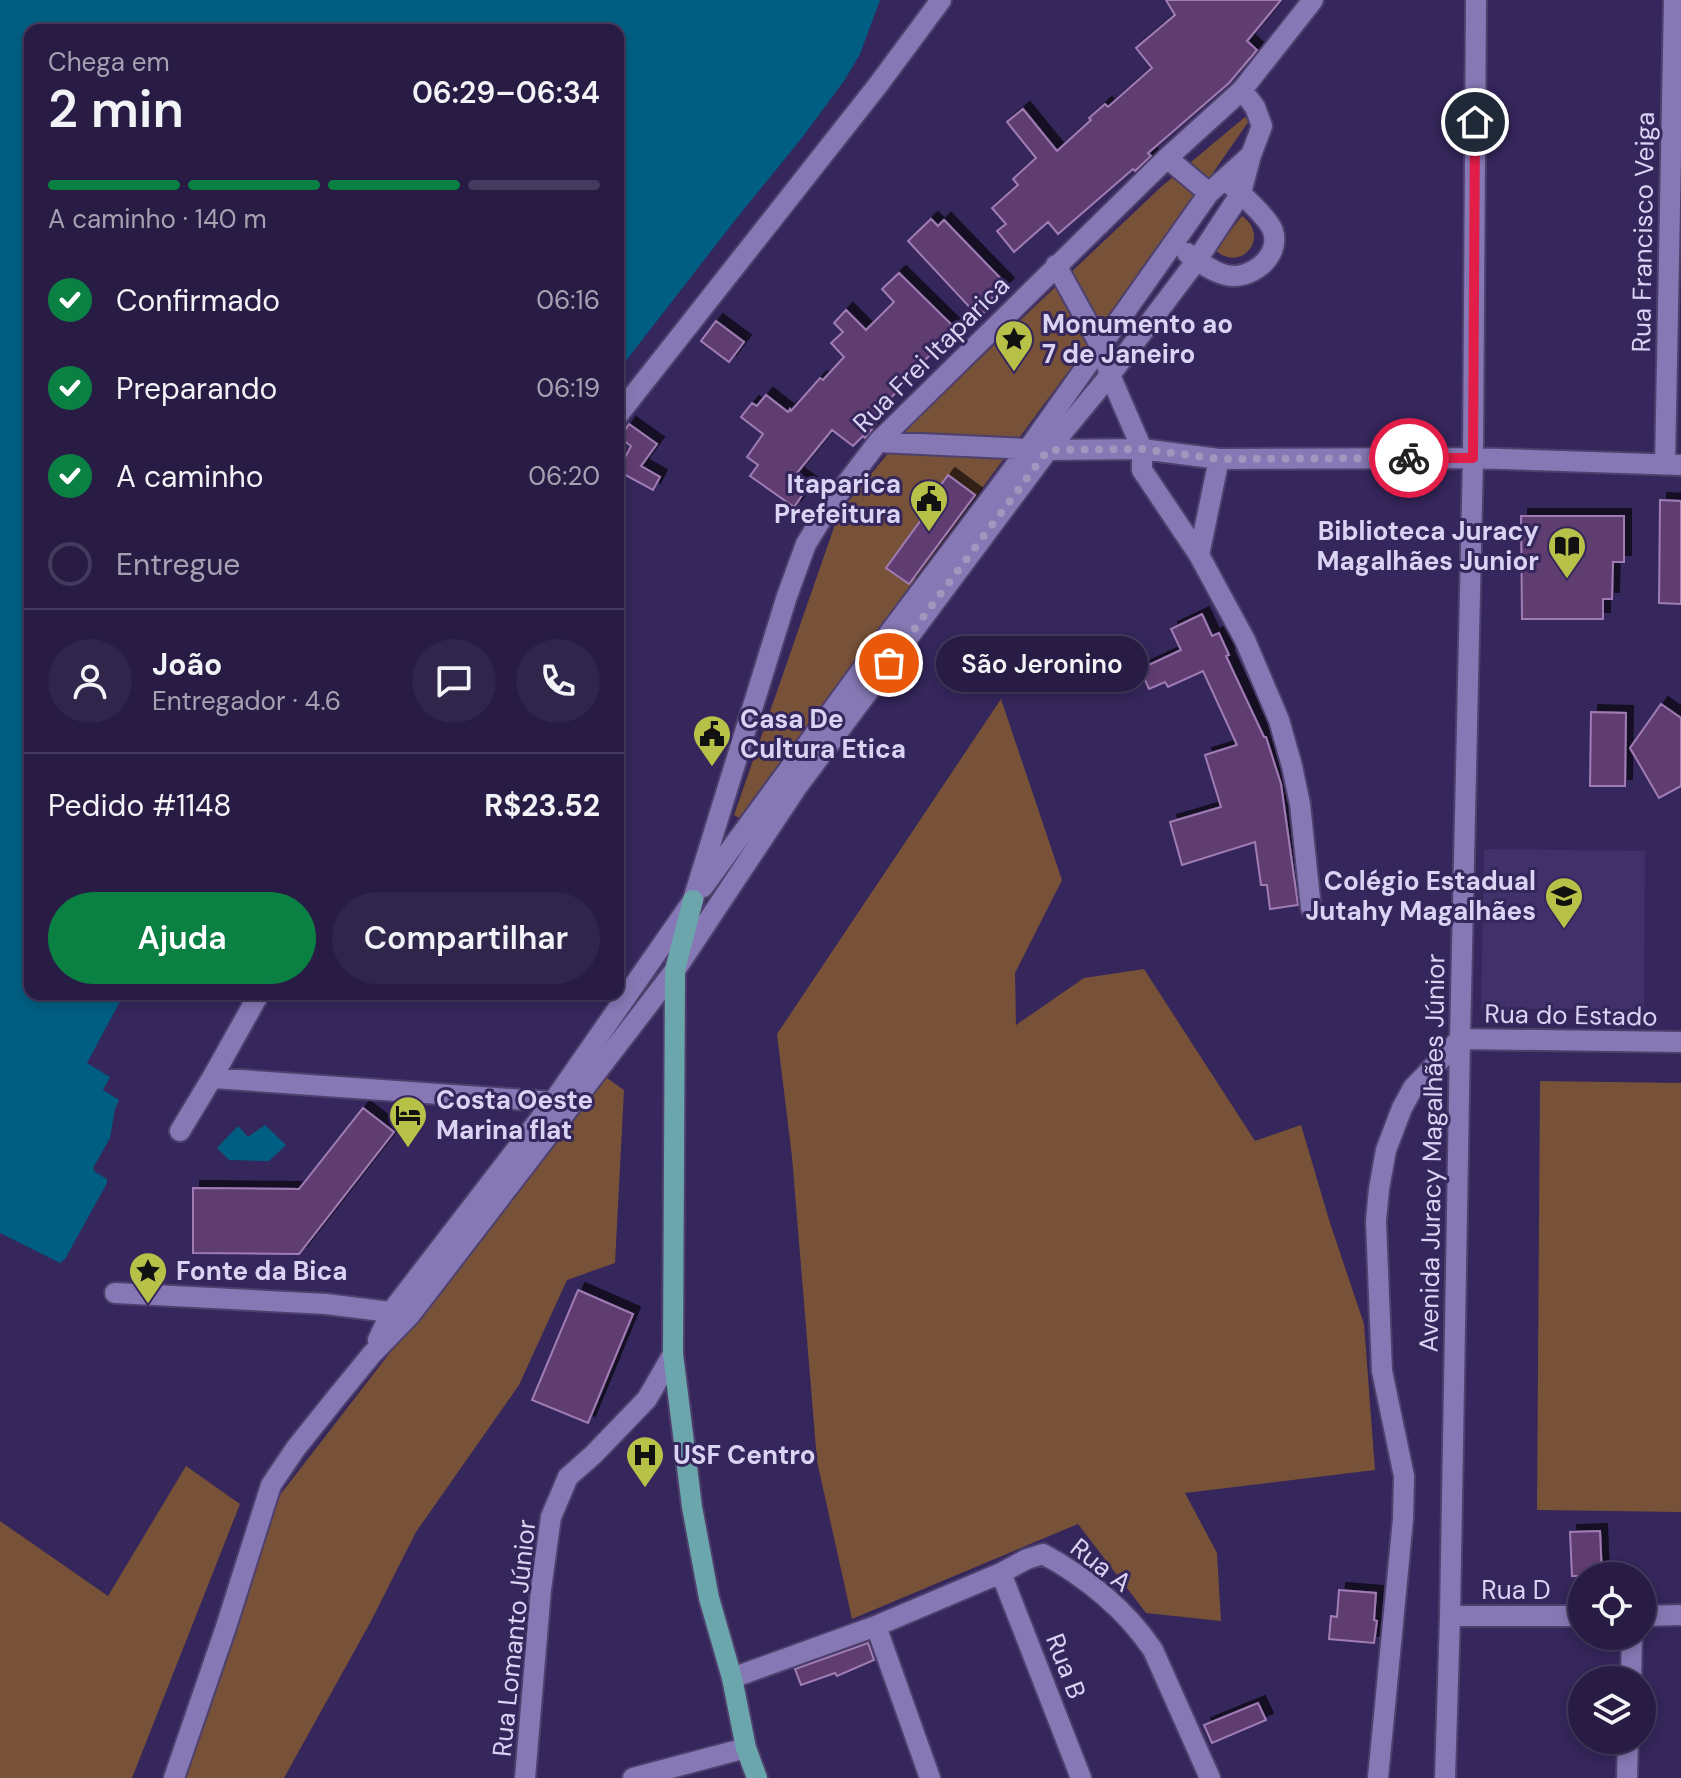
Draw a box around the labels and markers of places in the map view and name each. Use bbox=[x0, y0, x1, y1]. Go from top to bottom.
pin bbox=[1441, 88, 1509, 156]
place label: Monumento ao 7 de Janeiro bbox=[1042, 307, 1233, 371]
place icon: Monumento ao 7 de Janeiro bbox=[993, 318, 1035, 373]
place label: Itaparica Prefeitura bbox=[774, 467, 901, 531]
public building icon: Itaparica Prefeitura bbox=[908, 478, 950, 533]
place label: Biblioteca Juracy Magalhães Junior bbox=[1316, 514, 1539, 578]
library icon: Biblioteca Juracy Magalhães Junior bbox=[1546, 525, 1588, 580]
pin bbox=[855, 629, 923, 697]
callout: São Jeronino bbox=[937, 635, 1149, 691]
place label: Casa De Cultura Etica bbox=[740, 702, 906, 766]
public building icon: Casa De Cultura Etica bbox=[691, 713, 733, 768]
place label: Colégio Estadual Jutahy Magalhães bbox=[1305, 864, 1536, 928]
school or university icon: Colégio Estadual Jutahy Magalhães bbox=[1543, 875, 1585, 930]
place label: Costa Oeste Marina flat bbox=[436, 1083, 593, 1147]
hotel icon: Costa Oeste Marina flat bbox=[387, 1094, 429, 1149]
place icon: Fonte da Bica bbox=[127, 1250, 169, 1305]
place label: Fonte da Bica bbox=[176, 1254, 347, 1288]
hospital icon: USF Centro bbox=[624, 1434, 666, 1489]
place label: USF Centro bbox=[673, 1438, 816, 1472]

